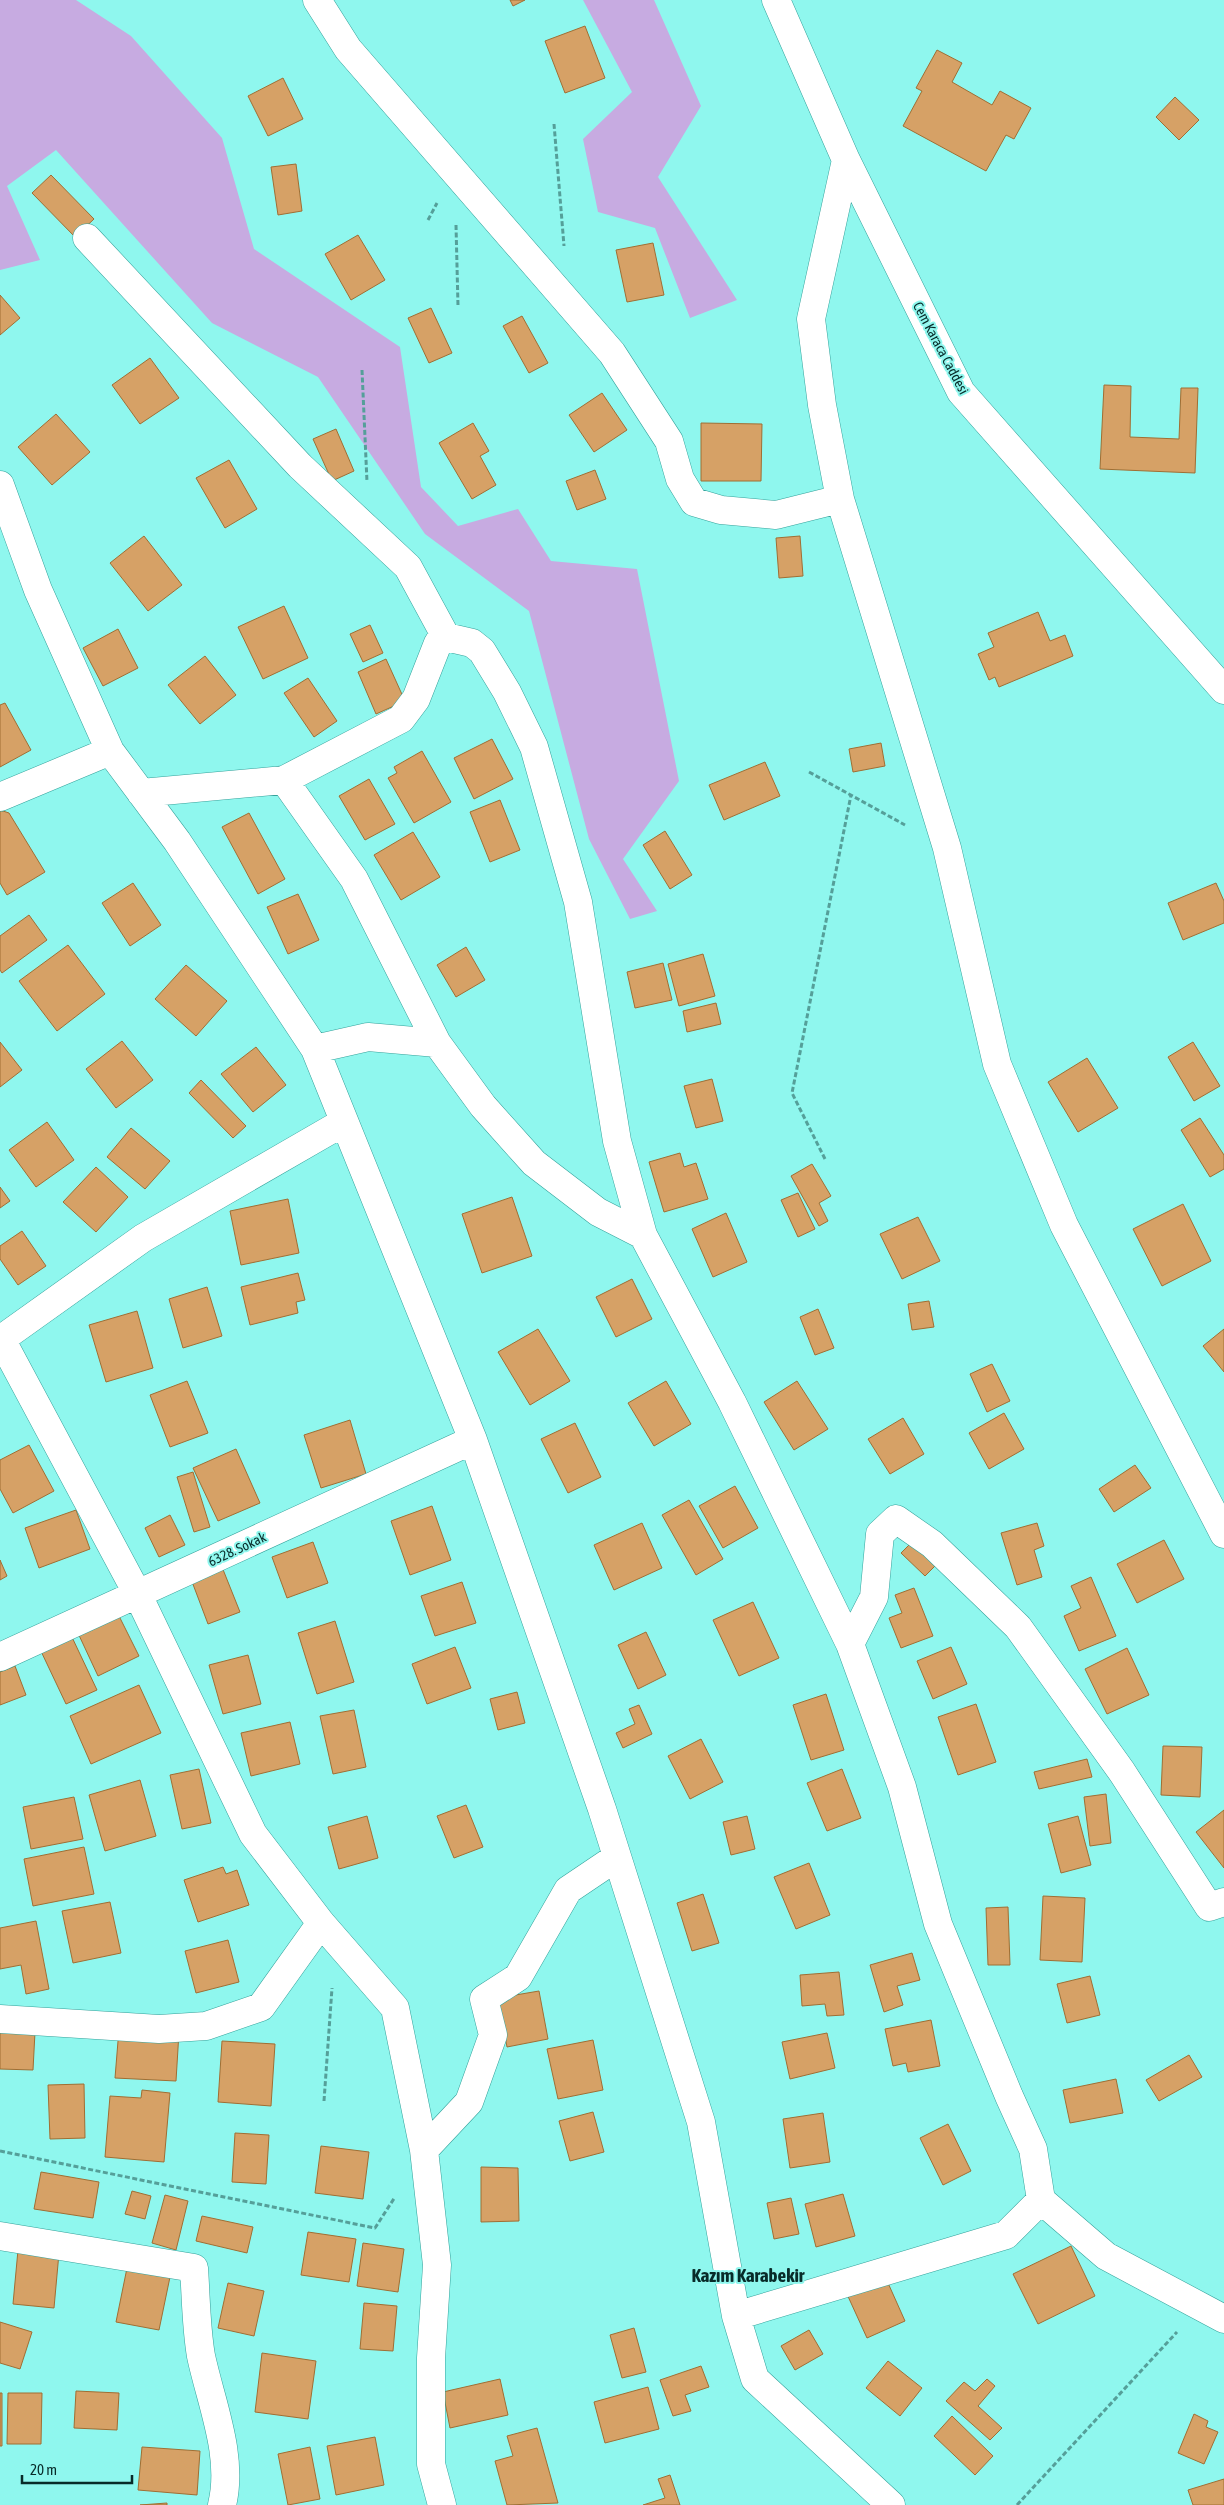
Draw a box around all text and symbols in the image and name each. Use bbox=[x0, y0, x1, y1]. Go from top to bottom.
street label: Cem Karaca Caddesi bbox=[910, 299, 972, 397]
street label: 6328. Sokak bbox=[206, 1529, 268, 1569]
district label: Kazım Karabekir bbox=[692, 2264, 805, 2286]
scale bar bbox=[22, 2452, 132, 2484]
text: 20 m bbox=[30, 2461, 57, 2478]

